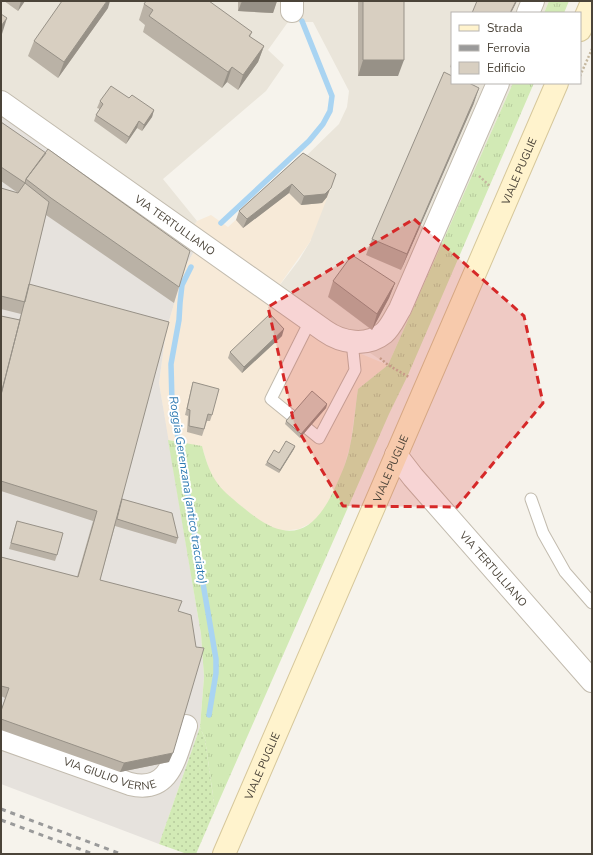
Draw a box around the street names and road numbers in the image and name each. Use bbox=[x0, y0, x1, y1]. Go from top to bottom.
street label: VIALE PUGLIE bbox=[498, 135, 541, 208]
street label: VIA TERTULLIANO bbox=[131, 191, 218, 259]
street label: VIALE PUGLIE bbox=[369, 433, 412, 506]
street label: VIA TERTULLIANO bbox=[455, 528, 530, 610]
street label: VIALE PUGLIE bbox=[241, 730, 284, 803]
street label: VIA GIULIO VERNE bbox=[60, 754, 158, 794]

